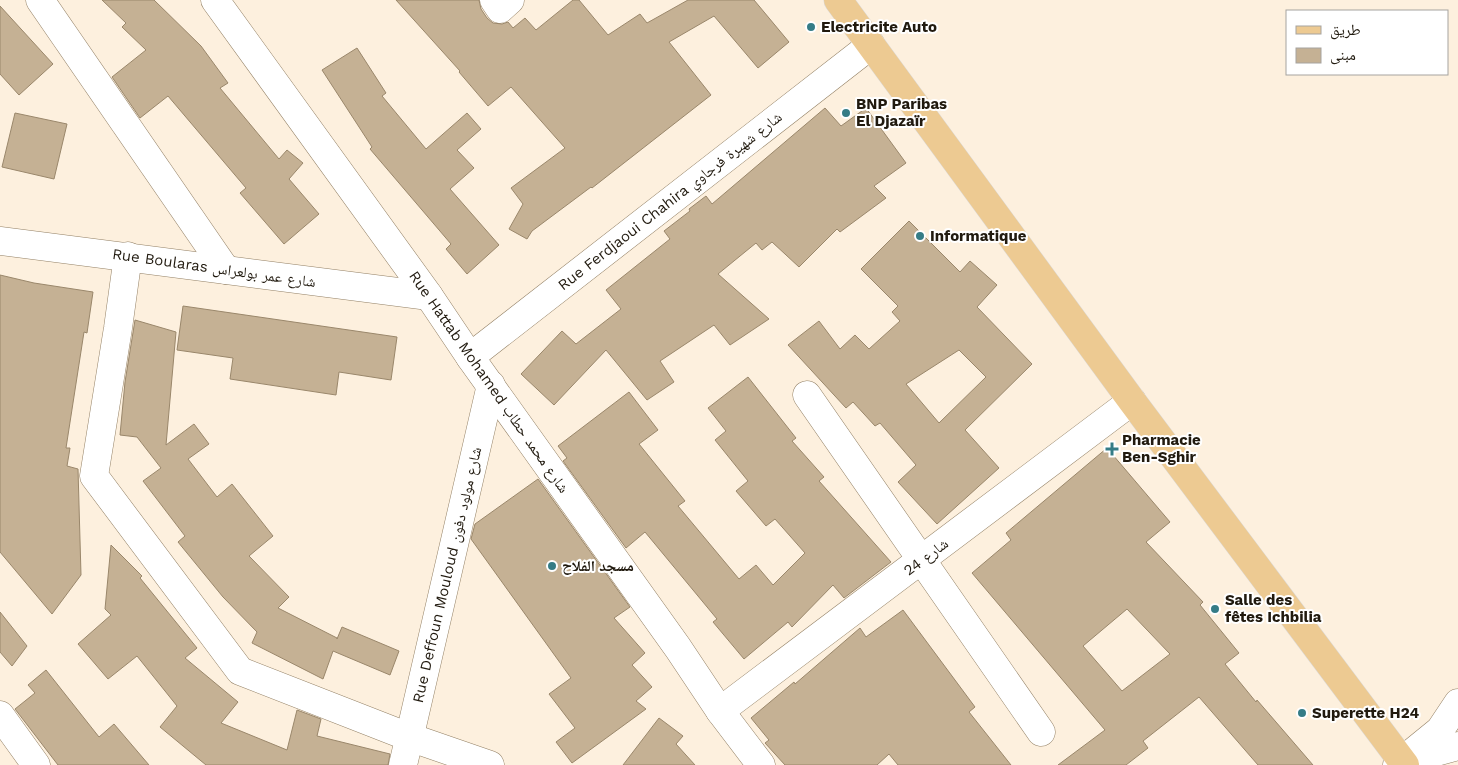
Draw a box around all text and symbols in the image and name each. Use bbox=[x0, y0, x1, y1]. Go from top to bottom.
legend bbox=[1286, 10, 1448, 75]
place label: Electricite Auto bbox=[821, 18, 937, 36]
marker: Electricite Auto bbox=[805, 21, 817, 33]
text: طريق bbox=[1330, 21, 1361, 40]
text: مبنى bbox=[1330, 46, 1356, 65]
place label: BNP Paribas El Djazaïr bbox=[856, 95, 947, 130]
marker: BNP Paribas El Djazaïr bbox=[840, 107, 852, 119]
street label: Rue Ferdjaoui Chahira شارع شهيرة فرجاوي bbox=[554, 108, 787, 296]
place label: Informatique bbox=[930, 227, 1027, 245]
marker: Informatique bbox=[914, 230, 926, 242]
street label: Rue Boularas شارع عمر بولعراس bbox=[111, 245, 317, 292]
street label: Rue Hattab Mohamed شارع محمد حطاب bbox=[404, 268, 573, 497]
place label: Pharmacie Ben-Sghir bbox=[1122, 431, 1201, 466]
marker: Pharmacie Ben-Sghir bbox=[1106, 443, 1118, 455]
street label: Rue Deffoun Mouloud شارع مولود دفون bbox=[409, 445, 486, 705]
street label: شارع 24 bbox=[900, 534, 953, 580]
place label: مسجد الفلاح bbox=[562, 557, 634, 575]
marker: مسجد الفلاح bbox=[546, 560, 558, 572]
place label: Salle des fêtes Ichbilia bbox=[1225, 591, 1322, 626]
marker: Salle des fêtes Ichbilia bbox=[1209, 603, 1221, 615]
place label: Superette H24 bbox=[1312, 704, 1419, 722]
marker: Superette H24 bbox=[1296, 707, 1308, 719]

